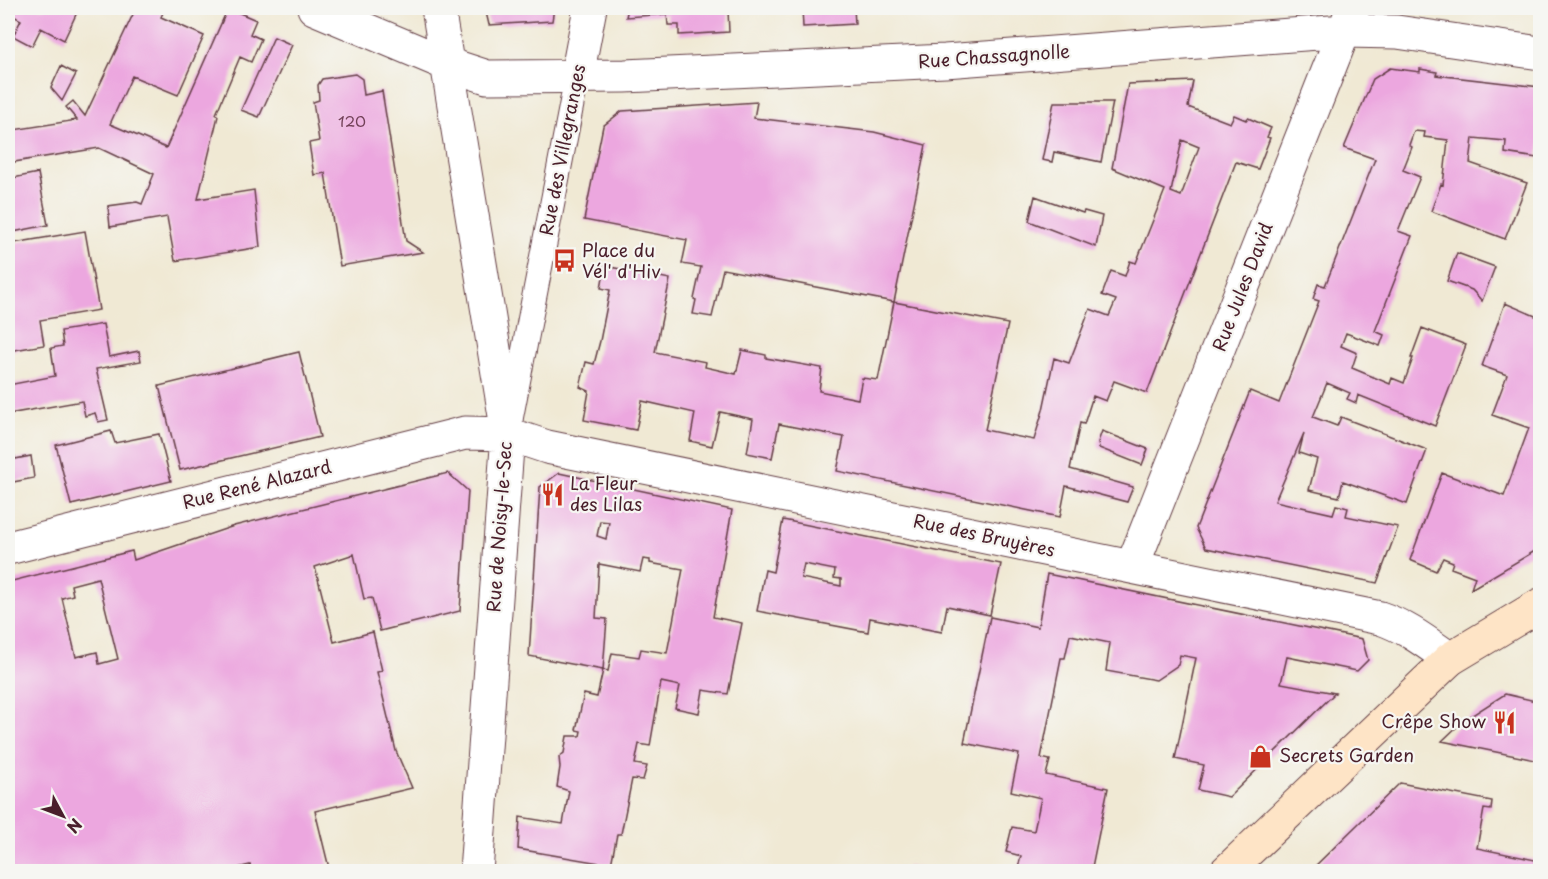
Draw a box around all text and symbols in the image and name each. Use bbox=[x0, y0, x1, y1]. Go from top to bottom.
street label: Rue Chassagnolle bbox=[917, 37, 1071, 74]
street label: Rue des Villegranges bbox=[532, 62, 591, 238]
house number: 120 bbox=[338, 109, 366, 132]
street label: Rue Jules David bbox=[1205, 218, 1279, 355]
place label: Place du Vél' d'Hiv bbox=[582, 236, 661, 284]
bus stop icon: Place du Vél' d'Hiv bbox=[551, 248, 577, 274]
street label: Rue de Noisy-le-Sec bbox=[479, 441, 518, 613]
street label: Rue René Alazard bbox=[179, 452, 334, 515]
place label: La Fleur des Lilas bbox=[570, 469, 642, 517]
restaurant icon: La Fleur des Lilas bbox=[539, 481, 565, 507]
street label: Rue des Bruyères bbox=[911, 506, 1058, 563]
place label: Crêpe Show bbox=[1381, 707, 1486, 734]
restaurant icon: Crêpe Show bbox=[1491, 709, 1517, 735]
place label: Secrets Garden bbox=[1279, 741, 1414, 768]
shop icon: Secrets Garden bbox=[1248, 743, 1274, 769]
north arrow bbox=[33, 786, 93, 846]
text: N bbox=[62, 814, 88, 839]

